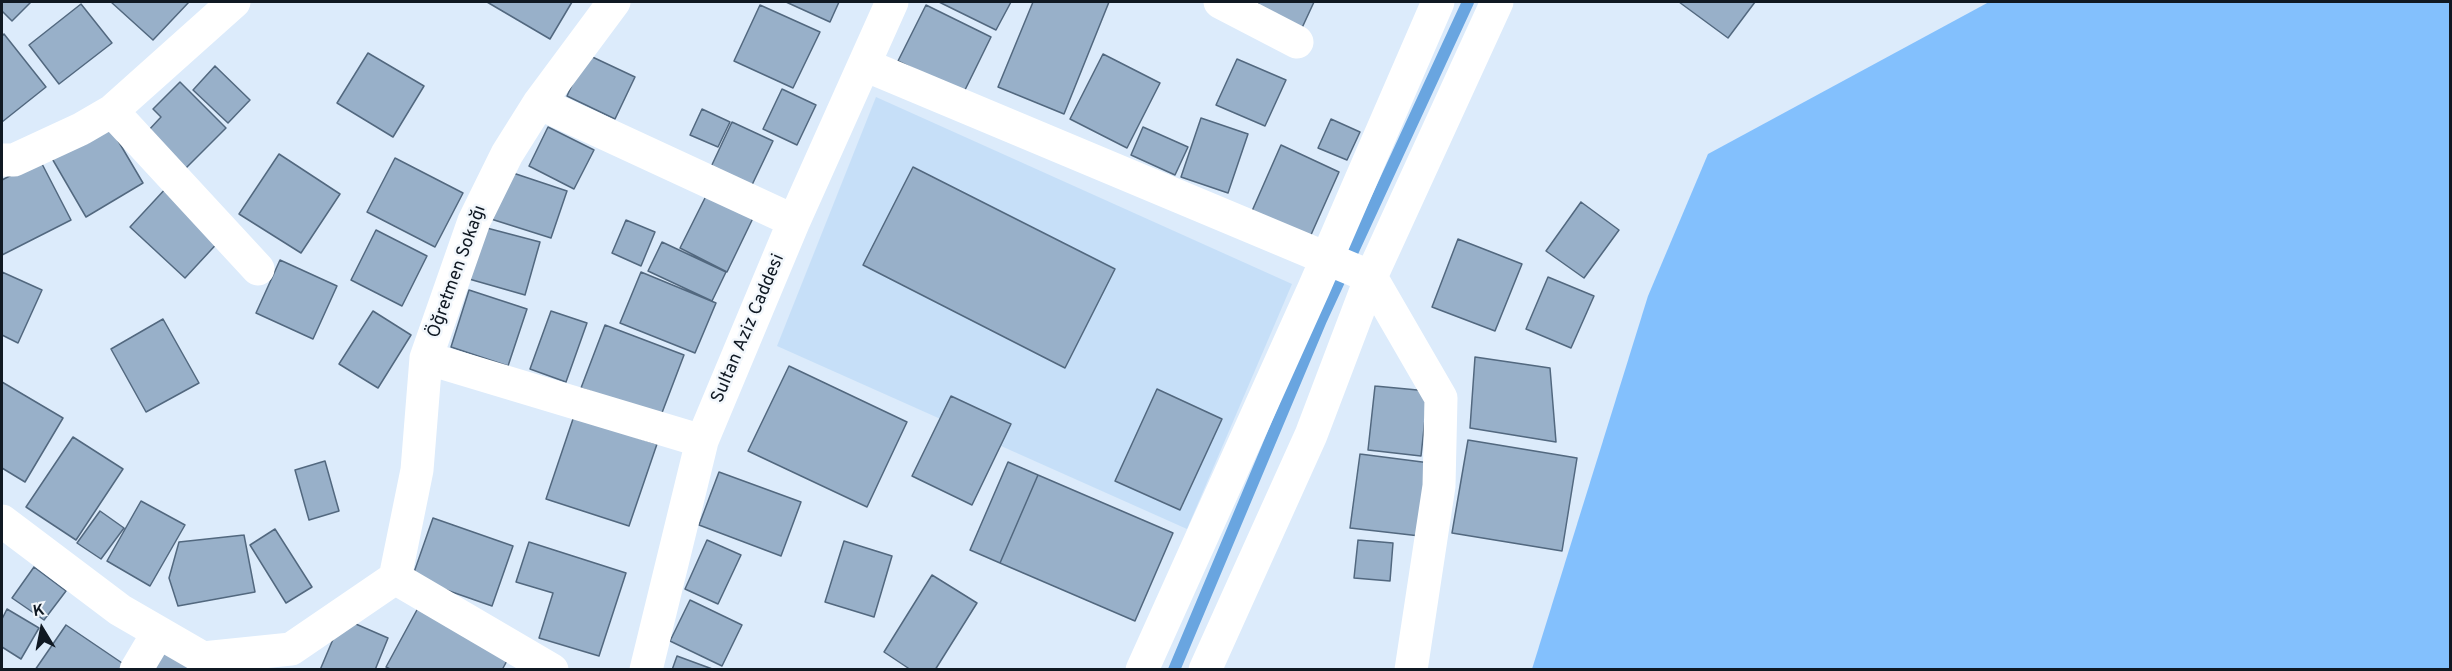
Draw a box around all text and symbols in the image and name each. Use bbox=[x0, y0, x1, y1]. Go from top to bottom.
street label: Öğretmen Sokağı bbox=[424, 203, 492, 341]
street label: Sultan Aziz Caddesi bbox=[708, 251, 790, 407]
north arrow bbox=[12, 599, 72, 659]
text: K bbox=[32, 600, 46, 622]

